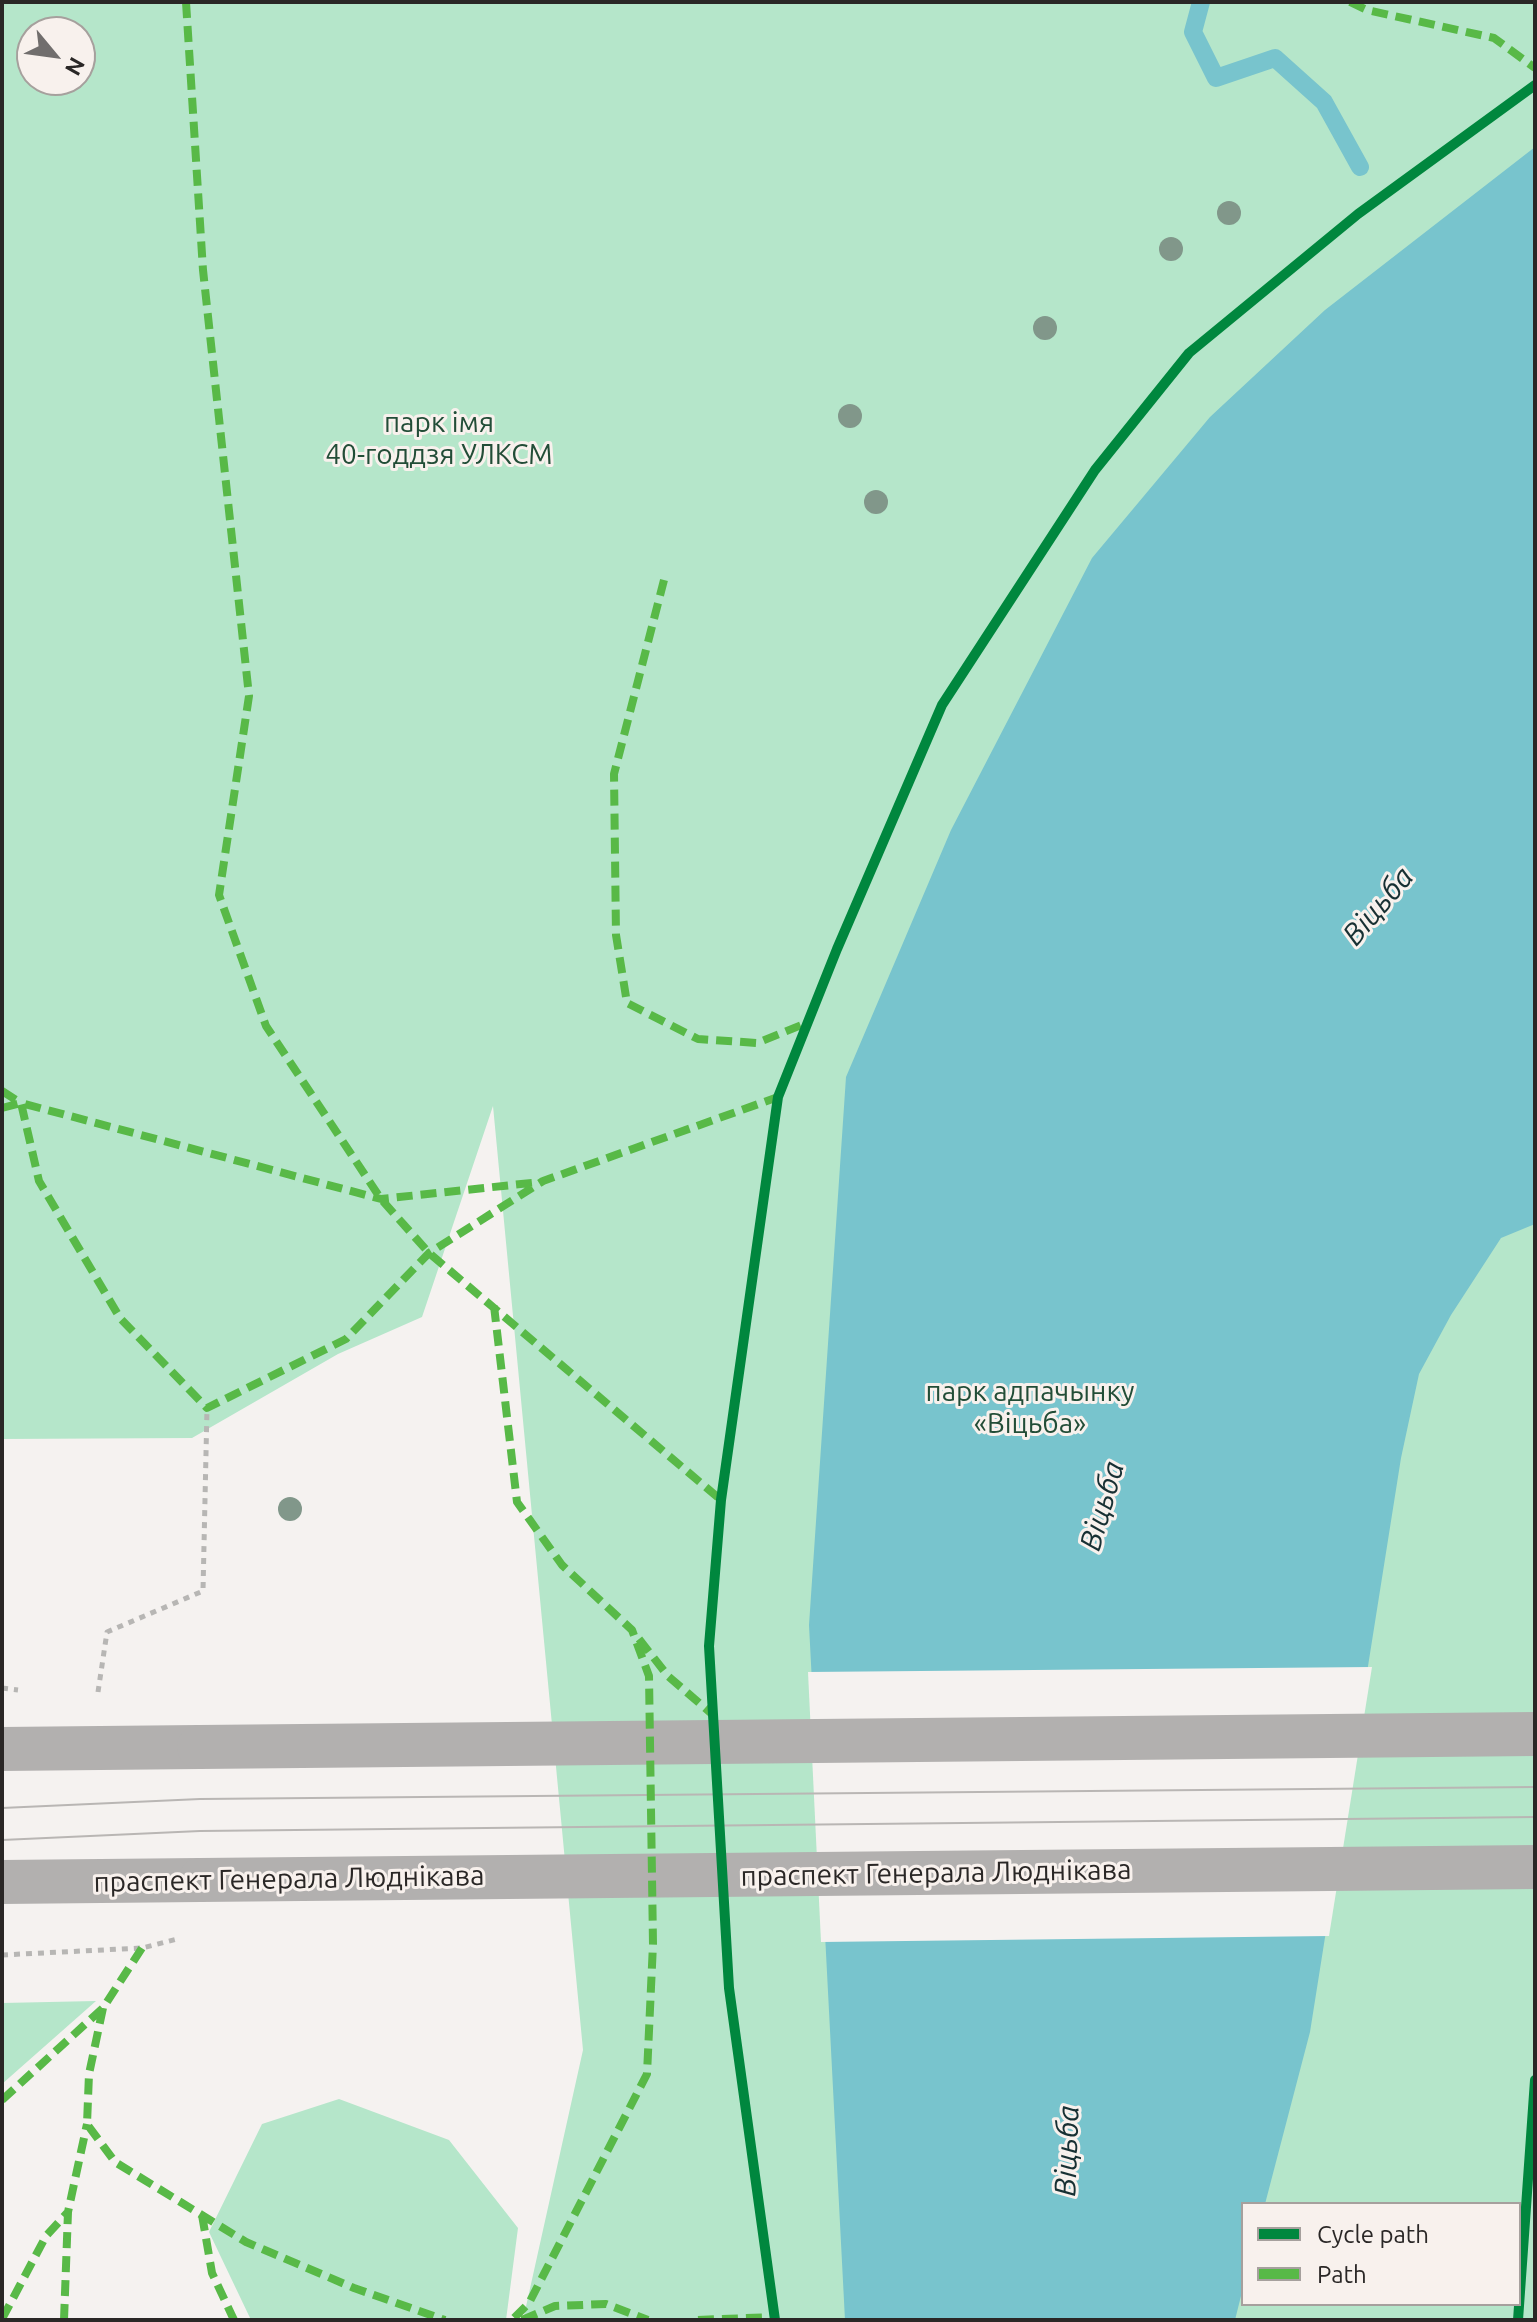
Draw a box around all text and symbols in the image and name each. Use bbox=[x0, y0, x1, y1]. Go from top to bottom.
north arrow bbox=[16, 16, 96, 96]
text: N bbox=[61, 54, 91, 80]
park label: парк імя 40-годдзя УЛКСМ bbox=[325, 406, 553, 472]
water label: Віцьба bbox=[1335, 860, 1421, 952]
park label: парк адпачынку «Віцьба» bbox=[926, 1375, 1134, 1441]
water label: Віцьба bbox=[1072, 1457, 1132, 1555]
street label: праспект Генерала Люднікава bbox=[740, 1853, 1132, 1893]
street label: праспект Генерала Люднікава bbox=[93, 1859, 485, 1899]
water label: Віцьба bbox=[1047, 2105, 1087, 2197]
legend bbox=[1241, 2202, 1521, 2306]
text: Cycle path bbox=[1317, 2221, 1429, 2248]
text: Path bbox=[1317, 2261, 1367, 2288]

